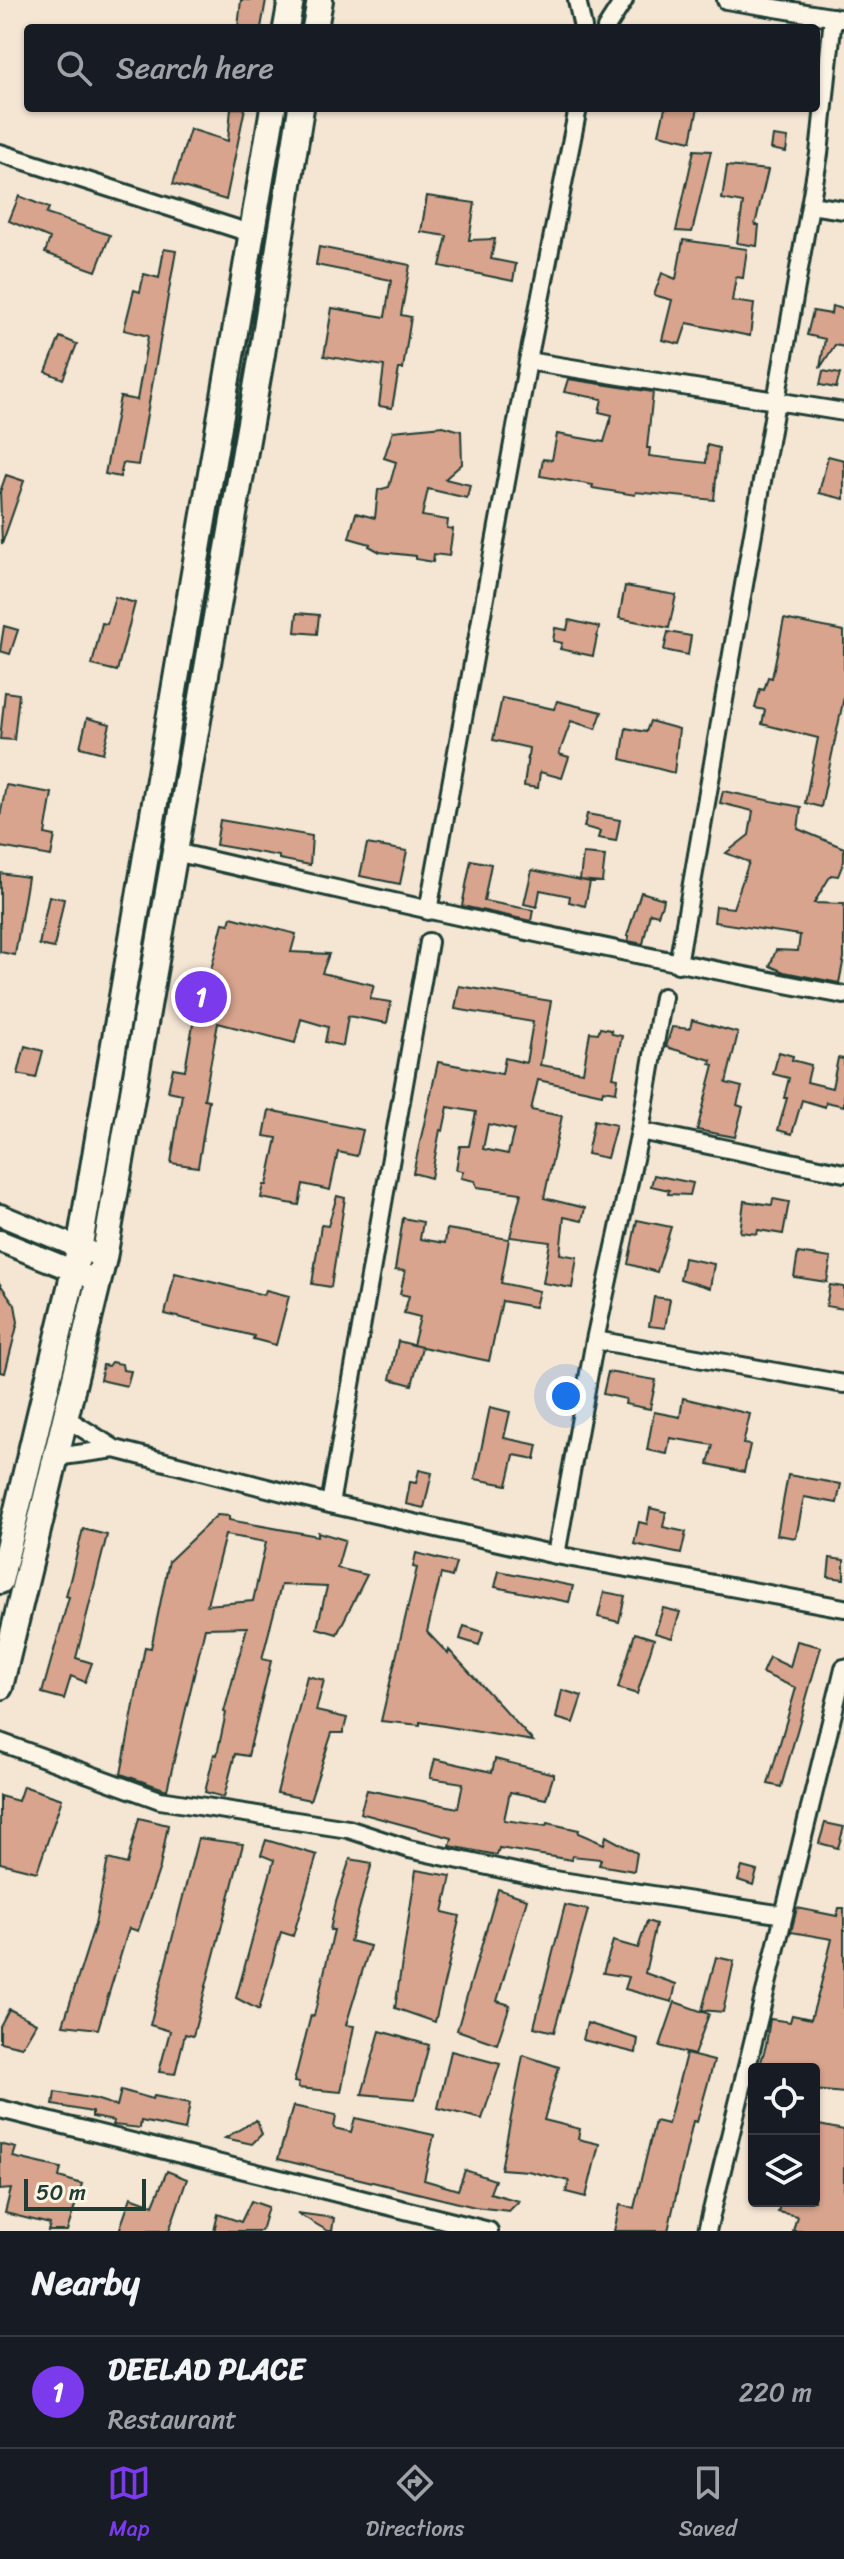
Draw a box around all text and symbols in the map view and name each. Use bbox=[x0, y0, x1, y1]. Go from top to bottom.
search box bbox=[24, 24, 820, 112]
text: Search here bbox=[116, 41, 274, 95]
icon: search bbox=[52, 46, 96, 90]
pin: 1 bbox=[175, 967, 227, 1027]
your location bbox=[546, 1376, 586, 1416]
map controls bbox=[748, 2063, 820, 2207]
button: locate bbox=[748, 2063, 820, 2135]
button: layers bbox=[748, 2135, 820, 2207]
text: 50 m bbox=[36, 2173, 86, 2212]
scale bar bbox=[24, 2175, 146, 2211]
text: Nearby bbox=[32, 2253, 140, 2313]
text: DEELAD PLACE bbox=[108, 2342, 305, 2396]
text: 1 bbox=[52, 2369, 64, 2415]
text: 220 m bbox=[739, 2369, 812, 2415]
text: Restaurant bbox=[108, 2396, 237, 2442]
tab: Map bbox=[107, 2461, 151, 2548]
tab: Directions bbox=[366, 2461, 464, 2548]
tab: Saved bbox=[679, 2461, 737, 2548]

